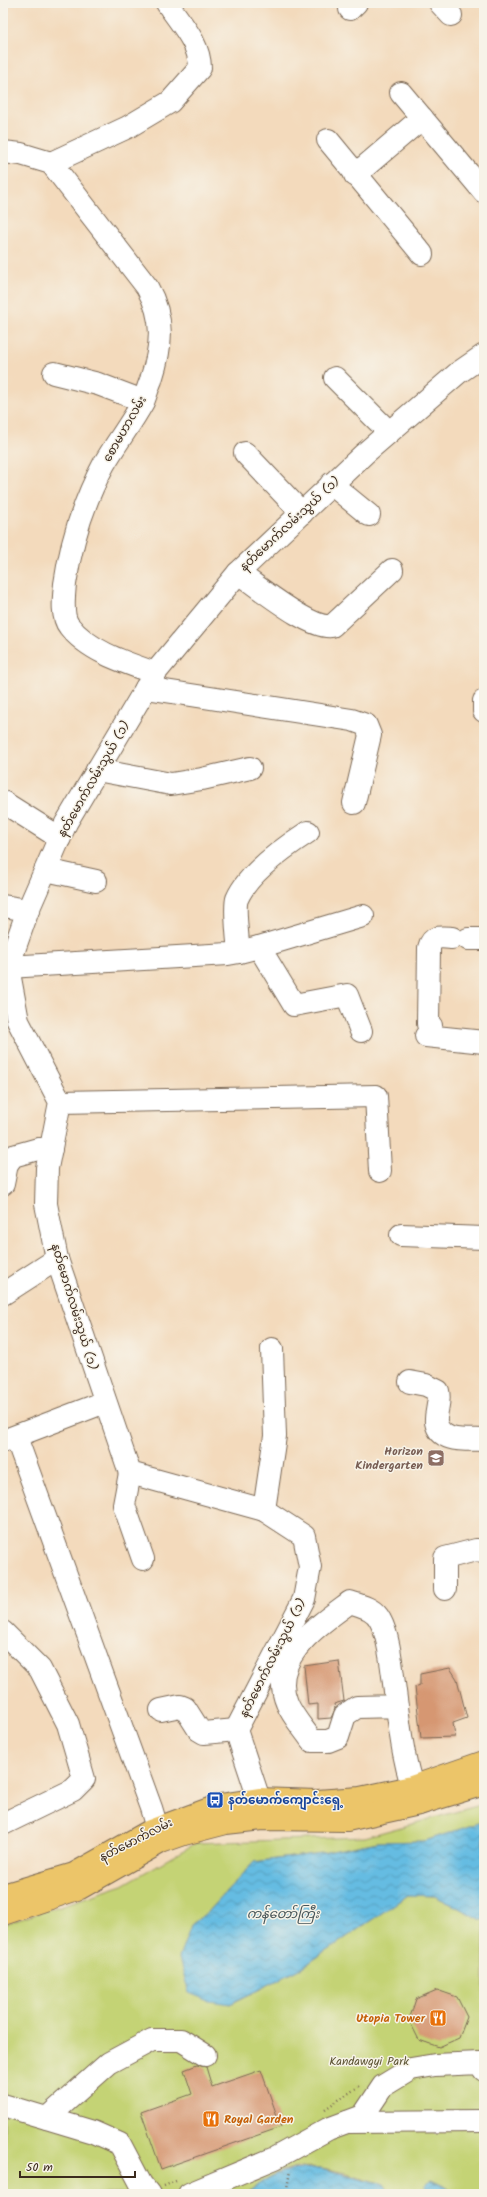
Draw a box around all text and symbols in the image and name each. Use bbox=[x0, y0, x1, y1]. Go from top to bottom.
street label: စောမဟာလမ်း bbox=[98, 392, 152, 466]
street label: နတ်မောက်လမ်းသွယ် (၁) bbox=[235, 472, 345, 576]
street label: နတ်မောက်လမ်းသွယ် (၁) bbox=[53, 717, 135, 841]
street label: နတ်မောက်လမ်းသွယ် (၁) bbox=[46, 1241, 102, 1373]
place label: Horizon Kindergarten bbox=[355, 1442, 423, 1475]
school or university icon: Horizon Kindergarten bbox=[426, 1448, 446, 1468]
street label: နတ်မောက်လမ်းသွယ် (၁) bbox=[235, 1595, 311, 1721]
bus stop icon: နတ်မောက်ကျောင်းရှေ့ bbox=[205, 1790, 225, 1810]
place label: နတ်မောက်ကျောင်းရှေ့ bbox=[228, 1790, 343, 1811]
street label: နတ်မောက်လမ်း bbox=[96, 1813, 176, 1867]
water label: ကန်တော်ကြီး bbox=[247, 1904, 321, 1925]
restaurant icon: Utopia Tower bbox=[428, 2008, 448, 2028]
place label: Utopia Tower bbox=[356, 2009, 426, 2028]
park label: Kandawgyi Park bbox=[329, 2052, 409, 2071]
restaurant icon: Royal Garden bbox=[201, 2109, 221, 2129]
place label: Royal Garden bbox=[224, 2110, 294, 2129]
scale bar bbox=[20, 2153, 135, 2179]
text: 50 m bbox=[26, 2158, 53, 2177]

